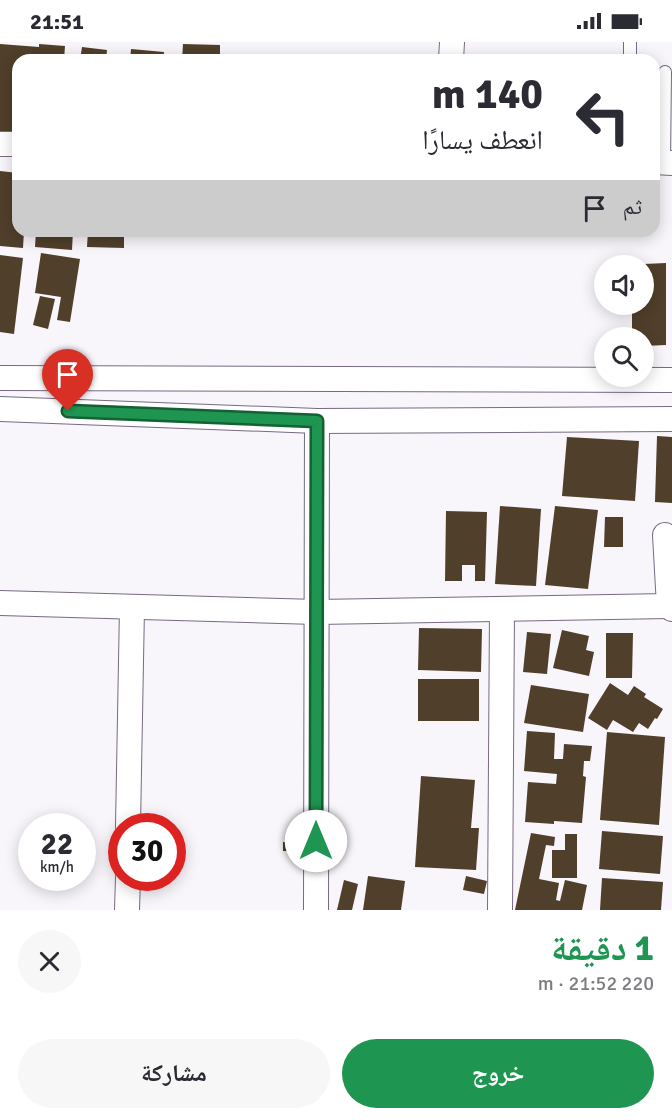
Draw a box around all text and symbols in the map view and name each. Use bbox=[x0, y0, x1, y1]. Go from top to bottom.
text: 21:51 bbox=[30, 8, 84, 35]
text: 140 m bbox=[432, 69, 543, 120]
icon: left bbox=[564, 78, 642, 156]
text: انعطف يسارًا bbox=[422, 124, 543, 157]
icon: arrive bbox=[578, 192, 611, 225]
text: ثم bbox=[623, 193, 642, 220]
map controls bbox=[594, 255, 654, 387]
button: sound bbox=[594, 255, 654, 315]
button: search bbox=[594, 327, 654, 387]
pin bbox=[42, 349, 93, 411]
icon: arrive bbox=[51, 358, 84, 391]
position arrow bbox=[284, 809, 348, 873]
speed limit sign: 30 bbox=[108, 813, 186, 891]
text: 22 bbox=[41, 826, 73, 863]
text: km/h bbox=[40, 858, 74, 876]
text: 1 دقيقة bbox=[551, 926, 654, 971]
button: close bbox=[18, 930, 81, 993]
text: 220 m · 21:52 bbox=[538, 971, 654, 996]
button: مشاركة bbox=[18, 1039, 330, 1108]
button: خروج bbox=[342, 1039, 654, 1108]

